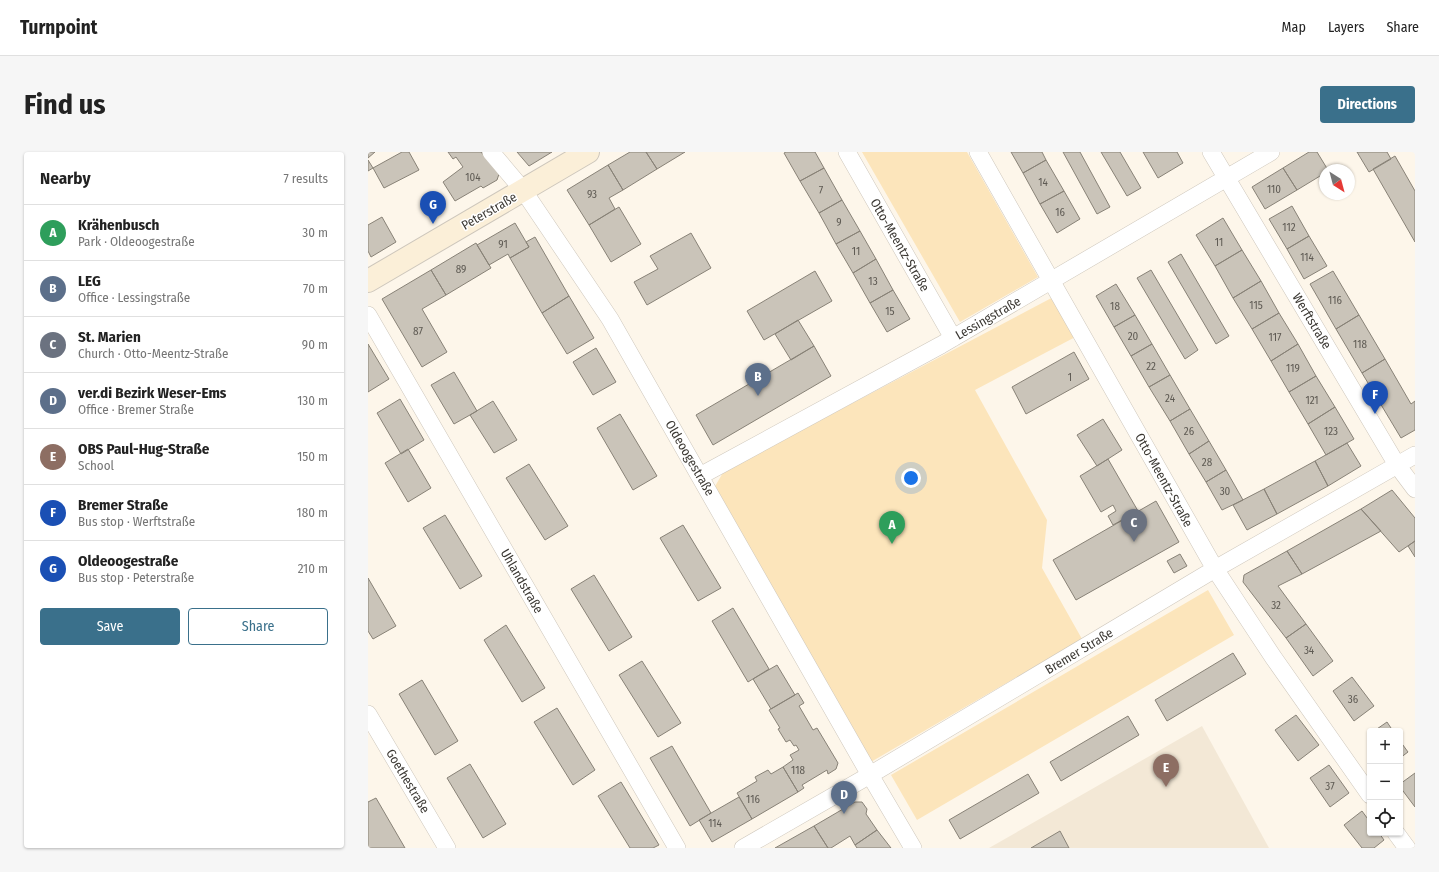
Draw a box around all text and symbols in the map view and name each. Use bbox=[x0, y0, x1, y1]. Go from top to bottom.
text: Turnpoint bbox=[20, 16, 97, 39]
text: Map bbox=[1282, 19, 1306, 36]
text: Layers bbox=[1328, 19, 1364, 36]
text: Share bbox=[1386, 19, 1419, 36]
button: Directions bbox=[1320, 86, 1415, 123]
text: Find us bbox=[24, 88, 106, 121]
north arrow bbox=[1319, 164, 1355, 200]
text: Nearby bbox=[40, 168, 91, 189]
text: 7 results bbox=[284, 171, 328, 186]
house number: 104 bbox=[465, 171, 481, 184]
house number: 14 bbox=[1038, 176, 1048, 189]
house number: 110 bbox=[1267, 183, 1281, 196]
house number: 7 bbox=[819, 184, 824, 197]
house number: 93 bbox=[587, 188, 597, 201]
street label: Peterstraße bbox=[459, 189, 519, 233]
pin: G bbox=[420, 191, 446, 224]
street label: Otto-Meentz-Straße bbox=[867, 196, 933, 294]
house number: 16 bbox=[1055, 206, 1065, 219]
text: Krähenbusch bbox=[78, 216, 159, 234]
house number: 9 bbox=[836, 216, 842, 229]
house number: 112 bbox=[1282, 221, 1296, 234]
text: A bbox=[49, 225, 57, 240]
text: 30 m bbox=[302, 225, 328, 240]
text: Park · Oldeoogestraße bbox=[78, 234, 195, 249]
house number: 11 bbox=[1215, 236, 1223, 249]
house number: 91 bbox=[498, 238, 508, 251]
house number: 11 bbox=[852, 245, 860, 258]
house number: 114 bbox=[1300, 251, 1315, 264]
house number: 89 bbox=[456, 263, 466, 276]
text: LEG bbox=[78, 272, 101, 290]
house number: 13 bbox=[868, 275, 878, 288]
text: B bbox=[49, 281, 57, 296]
text: 70 m bbox=[303, 281, 328, 296]
text: Office · Lessingstraße bbox=[78, 290, 190, 305]
street label: Werftstraße bbox=[1289, 290, 1335, 352]
street label: Lessingstraße bbox=[953, 293, 1023, 343]
house number: 116 bbox=[1328, 294, 1342, 307]
house number: 115 bbox=[1249, 299, 1263, 312]
house number: 18 bbox=[1110, 300, 1120, 313]
house number: 15 bbox=[885, 305, 895, 318]
house number: 87 bbox=[413, 325, 423, 338]
text: St. Marien bbox=[78, 328, 141, 346]
house number: 20 bbox=[1128, 330, 1139, 343]
house number: 117 bbox=[1269, 331, 1282, 344]
text: C bbox=[50, 337, 56, 352]
text: 90 m bbox=[302, 337, 328, 352]
house number: 118 bbox=[1353, 338, 1367, 351]
text: Church · Otto-Meentz-Straße bbox=[78, 346, 228, 361]
house number: 22 bbox=[1146, 360, 1156, 373]
house number: 119 bbox=[1286, 362, 1300, 375]
pin: B bbox=[745, 363, 771, 396]
house number: 1 bbox=[1068, 371, 1072, 384]
pin: F bbox=[1362, 381, 1388, 414]
text: ver.di Bezirk Weser-Ems bbox=[78, 384, 226, 402]
house number: 24 bbox=[1165, 392, 1176, 405]
text: D bbox=[49, 393, 57, 408]
text: 130 m bbox=[297, 393, 328, 408]
house number: 121 bbox=[1305, 394, 1319, 407]
text: Office · Bremer Straße bbox=[78, 402, 194, 417]
street label: Oldeoogestraße bbox=[662, 418, 718, 498]
house number: 26 bbox=[1184, 425, 1195, 438]
house number: 123 bbox=[1324, 425, 1338, 438]
street label: Otto-Meentz-Straße bbox=[1132, 431, 1196, 529]
text: OBS Paul-Hug-Straße bbox=[78, 440, 209, 458]
text: E bbox=[50, 449, 56, 464]
text: 150 m bbox=[297, 449, 328, 464]
house number: 28 bbox=[1202, 456, 1213, 469]
text: School bbox=[78, 458, 114, 473]
your location bbox=[901, 468, 921, 488]
house number: 30 bbox=[1220, 485, 1231, 498]
text: Bremer Straße bbox=[78, 496, 168, 514]
text: F bbox=[50, 505, 56, 520]
text: 180 m bbox=[297, 505, 328, 520]
pin: C bbox=[1121, 509, 1147, 542]
pin: A bbox=[879, 511, 905, 544]
text: Bus stop · Werftstraße bbox=[78, 514, 195, 529]
street label: Uhlandstraße bbox=[498, 546, 546, 616]
text: Oldeoogestraße bbox=[78, 552, 178, 570]
text: G bbox=[49, 561, 57, 576]
text: 210 m bbox=[298, 561, 328, 576]
text: Bus stop · Peterstraße bbox=[78, 570, 194, 585]
house number: 32 bbox=[1271, 599, 1281, 612]
button: Save bbox=[40, 608, 180, 645]
button: Share bbox=[188, 608, 328, 645]
street label: Bremer Straße bbox=[1042, 625, 1116, 677]
house number: 34 bbox=[1304, 644, 1315, 657]
house number: 36 bbox=[1348, 693, 1359, 706]
map controls bbox=[1367, 728, 1403, 836]
button: + bbox=[1367, 728, 1403, 764]
street label: Goethestraße bbox=[383, 746, 433, 816]
pin: E bbox=[1153, 754, 1179, 787]
house number: 118 bbox=[791, 764, 805, 777]
button: − bbox=[1367, 764, 1403, 800]
house number: 37 bbox=[1325, 780, 1335, 793]
pin: D bbox=[831, 781, 857, 814]
house number: 116 bbox=[746, 793, 760, 806]
button: locate bbox=[1367, 800, 1403, 836]
house number: 114 bbox=[708, 817, 723, 830]

